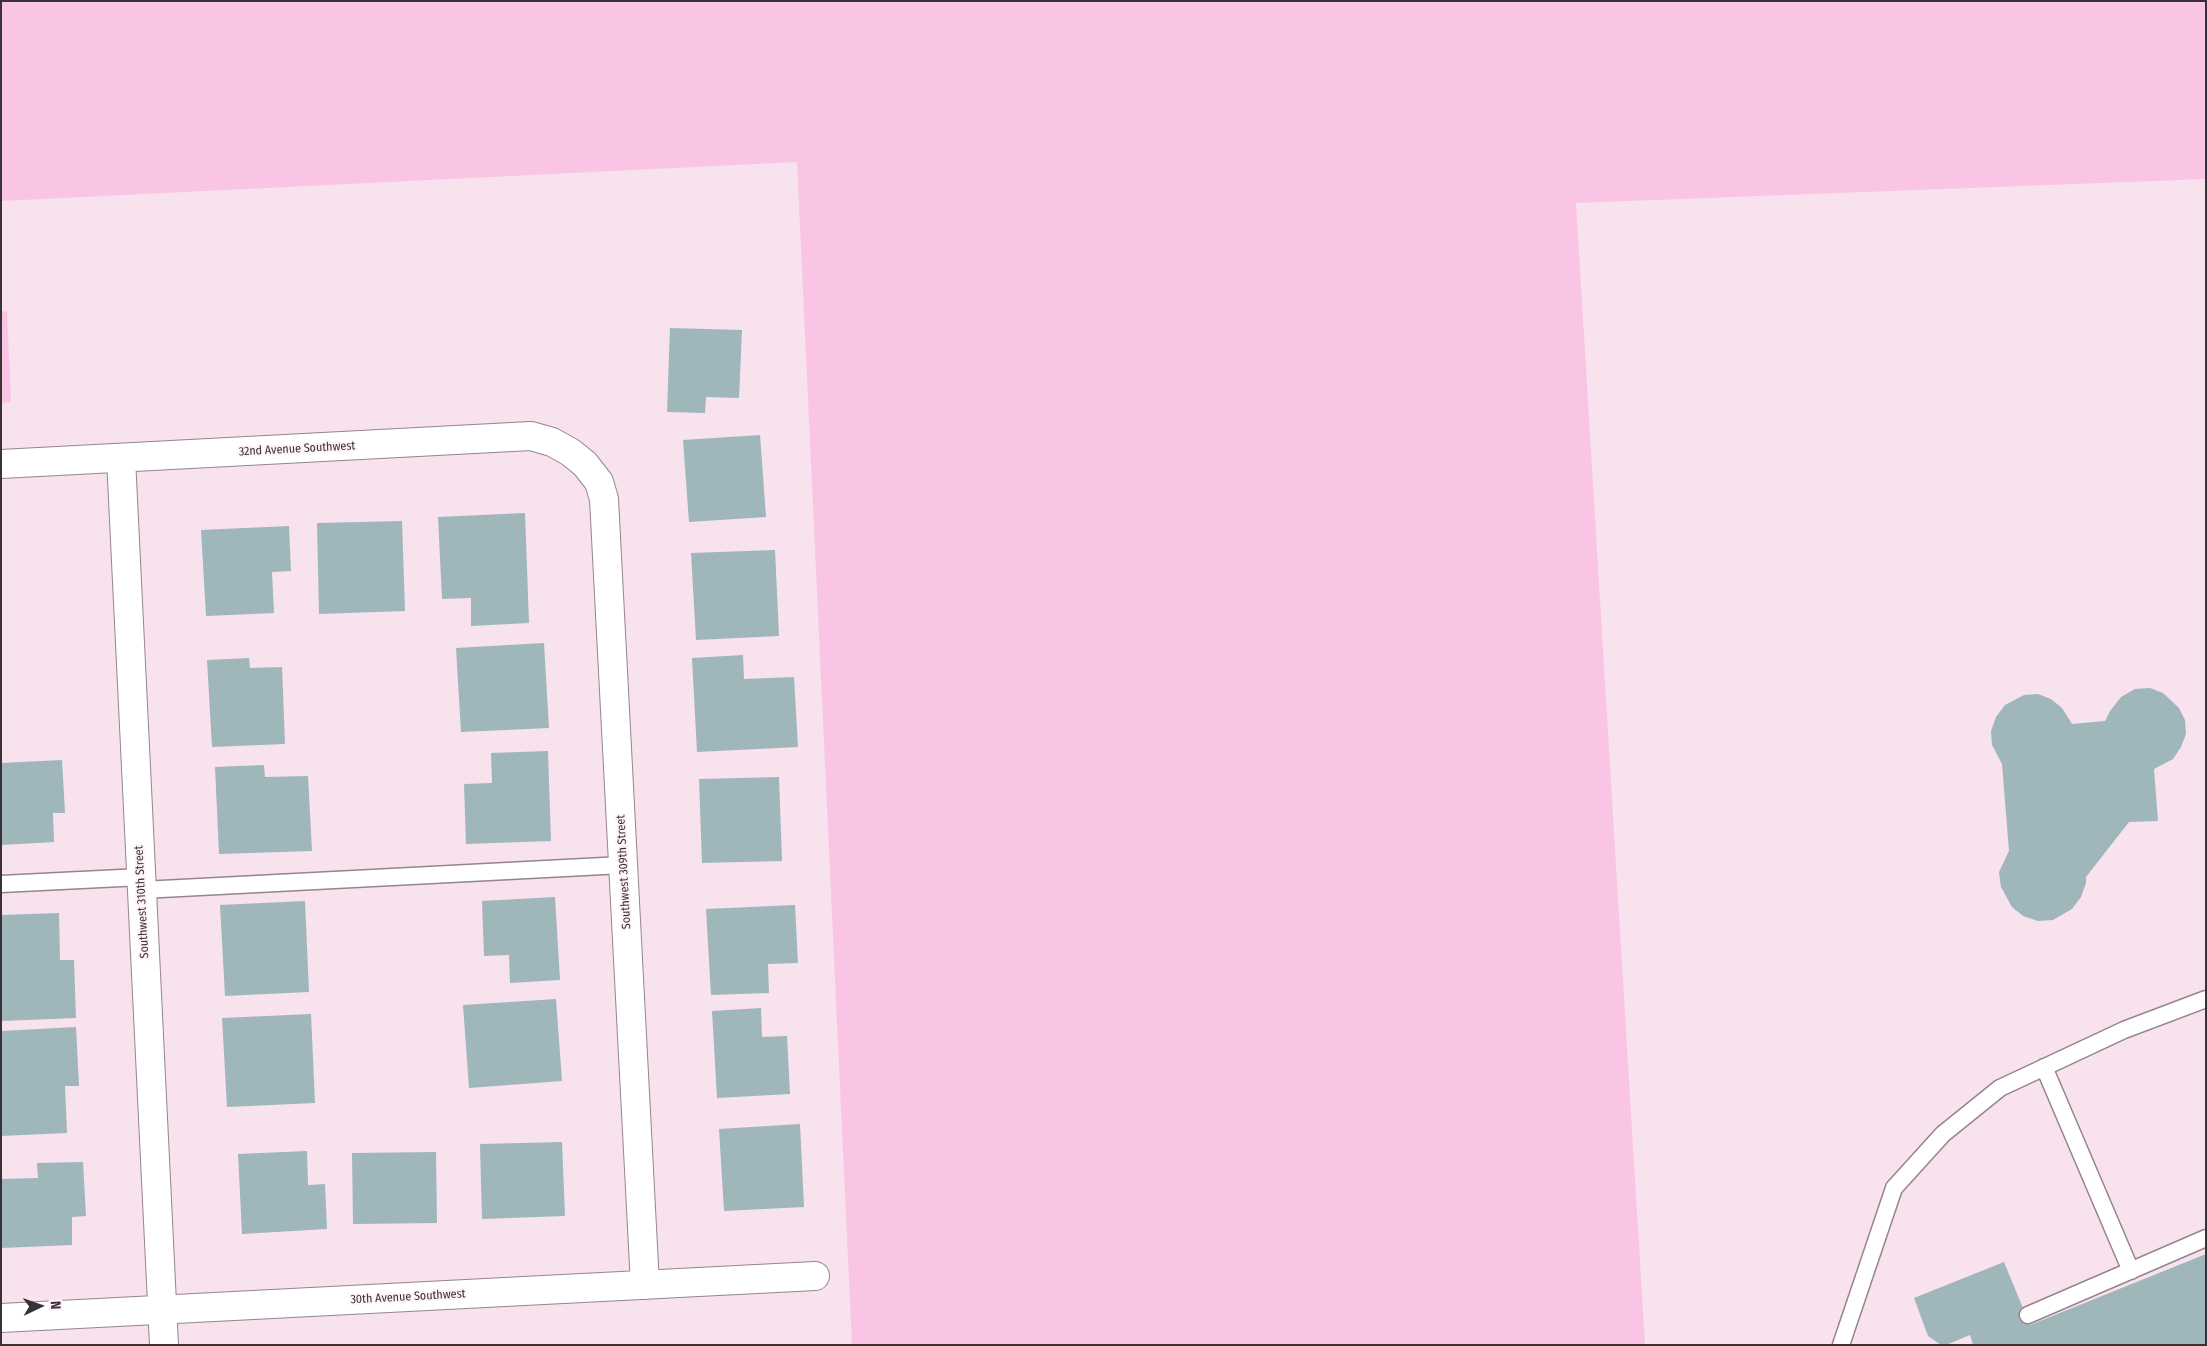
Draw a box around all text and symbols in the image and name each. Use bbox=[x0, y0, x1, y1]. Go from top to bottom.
street label: 32nd Avenue Southwest bbox=[238, 439, 356, 459]
street label: Southwest 309th Street bbox=[614, 814, 634, 930]
street label: Southwest 310th Street bbox=[132, 845, 152, 959]
north arrow bbox=[15, 1281, 65, 1331]
street label: 30th Avenue Southwest bbox=[350, 1287, 466, 1307]
text: N bbox=[47, 1301, 64, 1310]

